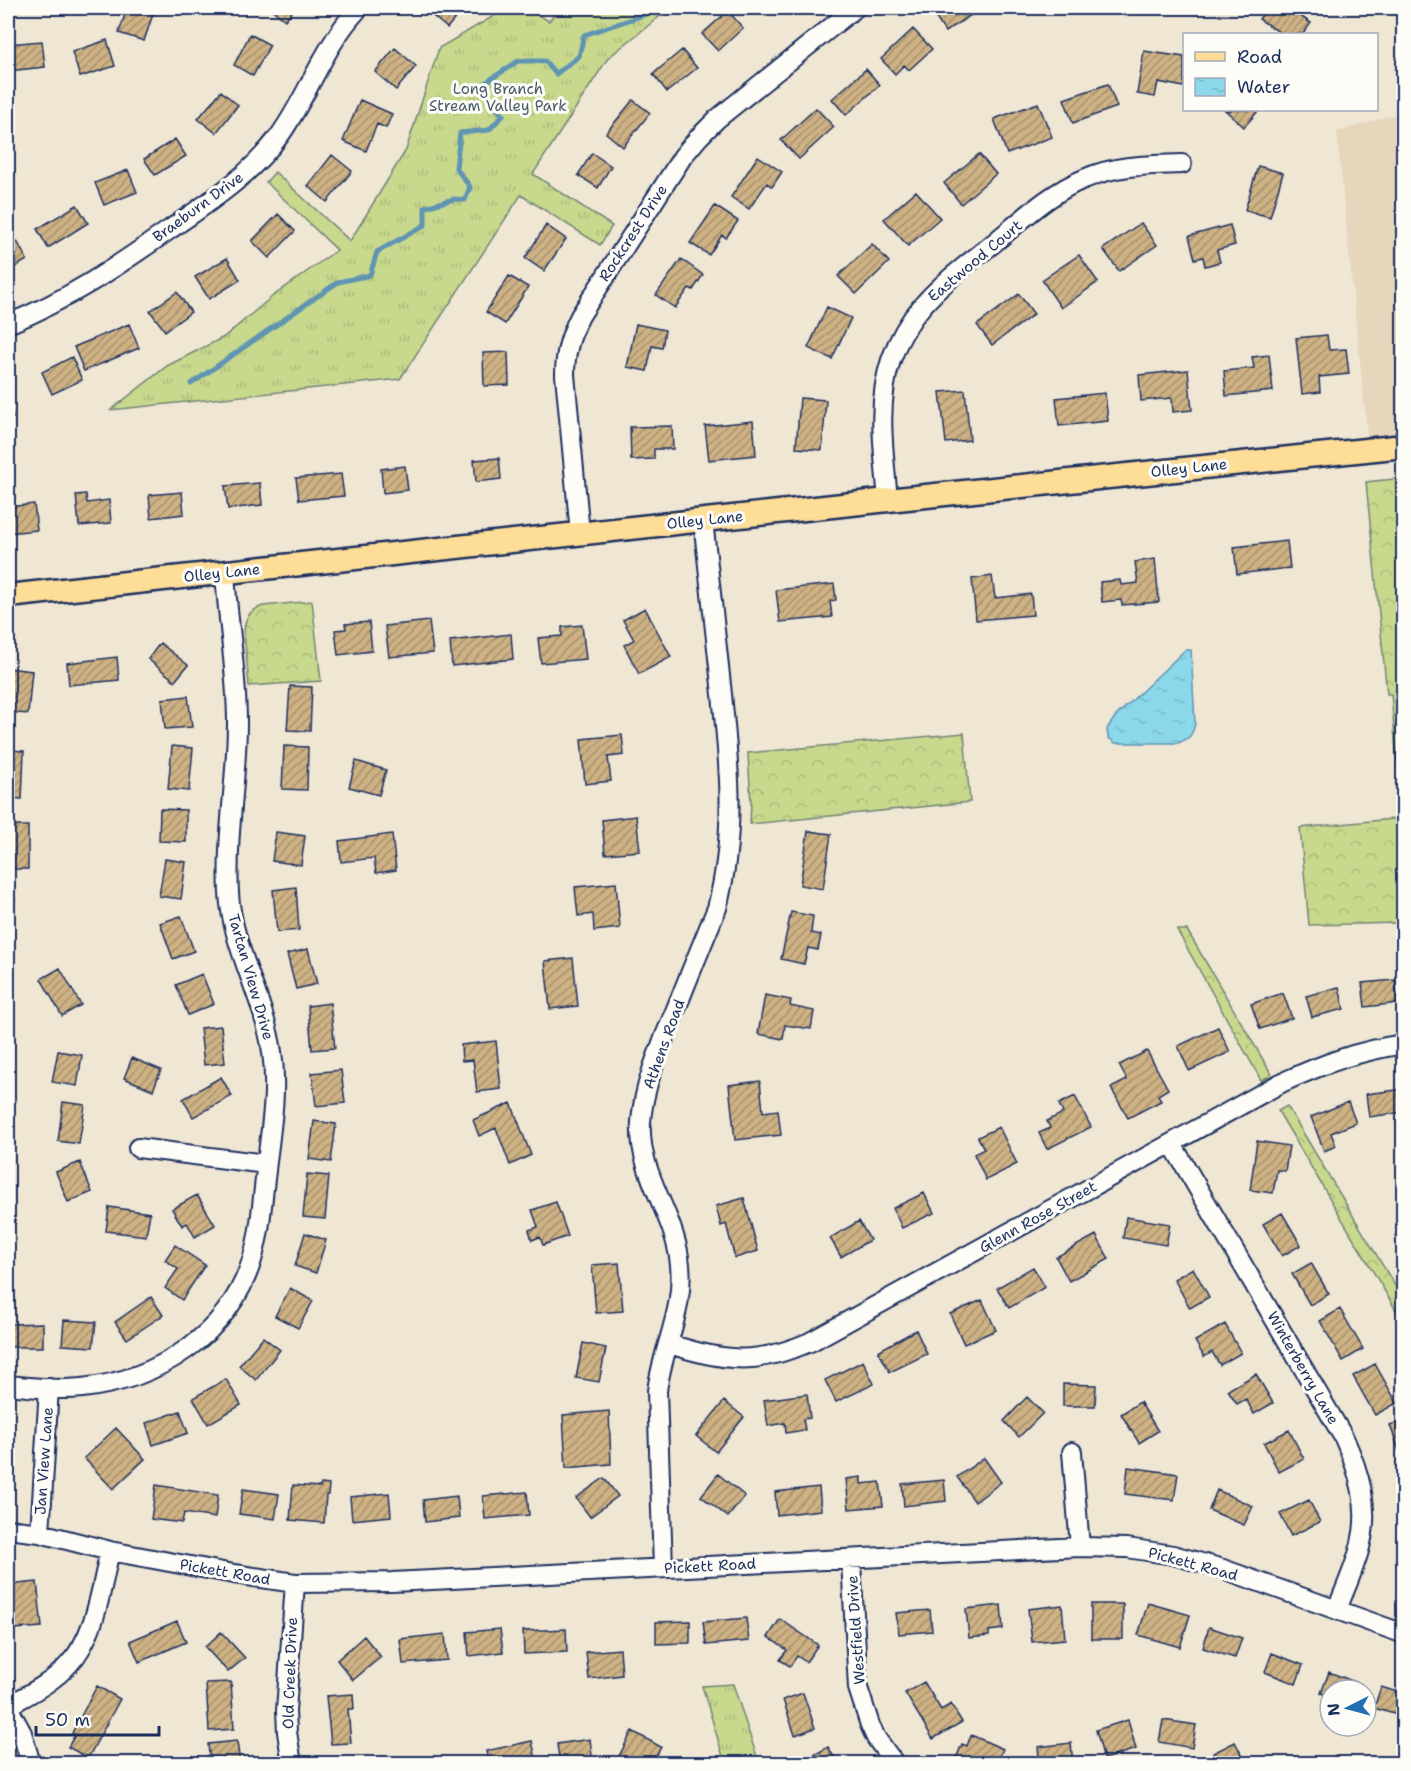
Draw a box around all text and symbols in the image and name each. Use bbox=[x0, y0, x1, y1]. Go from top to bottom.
legend bbox=[1183, 33, 1378, 111]
text: Road bbox=[1237, 45, 1282, 69]
text: Water bbox=[1237, 75, 1290, 99]
park label: Long Branch Stream Valley Park bbox=[429, 79, 567, 116]
street label: Braeburn Drive bbox=[149, 167, 247, 247]
street label: Rockcrest Drive bbox=[594, 181, 672, 285]
street label: Eastwood Court bbox=[924, 216, 1026, 306]
street label: Olley Lane bbox=[1150, 454, 1228, 482]
street label: Olley Lane bbox=[666, 506, 744, 534]
street label: Olley Lane bbox=[183, 559, 261, 587]
street label: Tartan View Drive bbox=[223, 912, 279, 1042]
street label: Athens Road bbox=[639, 996, 690, 1092]
street label: Glenn Rose Street bbox=[976, 1176, 1100, 1258]
street label: Winterberry Lane bbox=[1262, 1308, 1344, 1428]
street label: Jan View Lane bbox=[30, 1406, 58, 1516]
street label: Pickett Road bbox=[1146, 1542, 1240, 1586]
street label: Pickett Road bbox=[178, 1554, 272, 1590]
street label: Pickett Road bbox=[664, 1554, 757, 1578]
street label: Westfield Drive bbox=[842, 1575, 870, 1685]
street label: Old Creek Drive bbox=[278, 1617, 302, 1729]
north arrow bbox=[1318, 1678, 1378, 1738]
scale bar bbox=[36, 1699, 159, 1737]
text: N bbox=[1322, 1702, 1345, 1717]
text: 50 m bbox=[45, 1708, 90, 1732]

